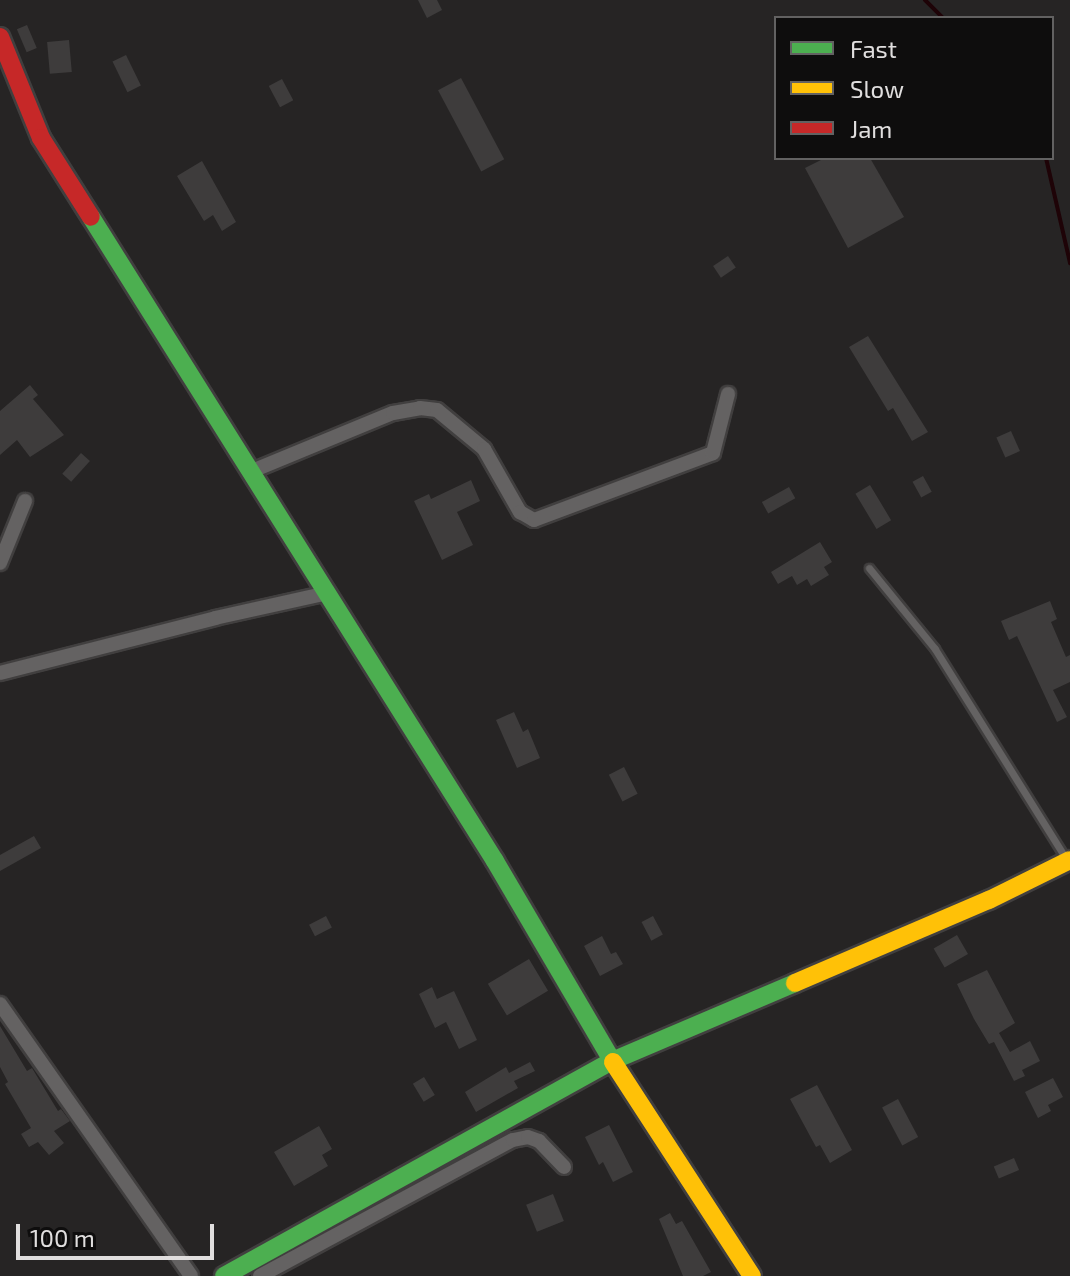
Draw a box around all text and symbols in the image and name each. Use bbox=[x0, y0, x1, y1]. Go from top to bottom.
legend bbox=[774, 16, 1054, 160]
text: Fast bbox=[850, 34, 897, 63]
text: Slow bbox=[850, 74, 904, 103]
text: Jam bbox=[850, 114, 892, 143]
scale bar bbox=[20, 1208, 218, 1258]
text: 100 m bbox=[30, 1223, 95, 1252]

